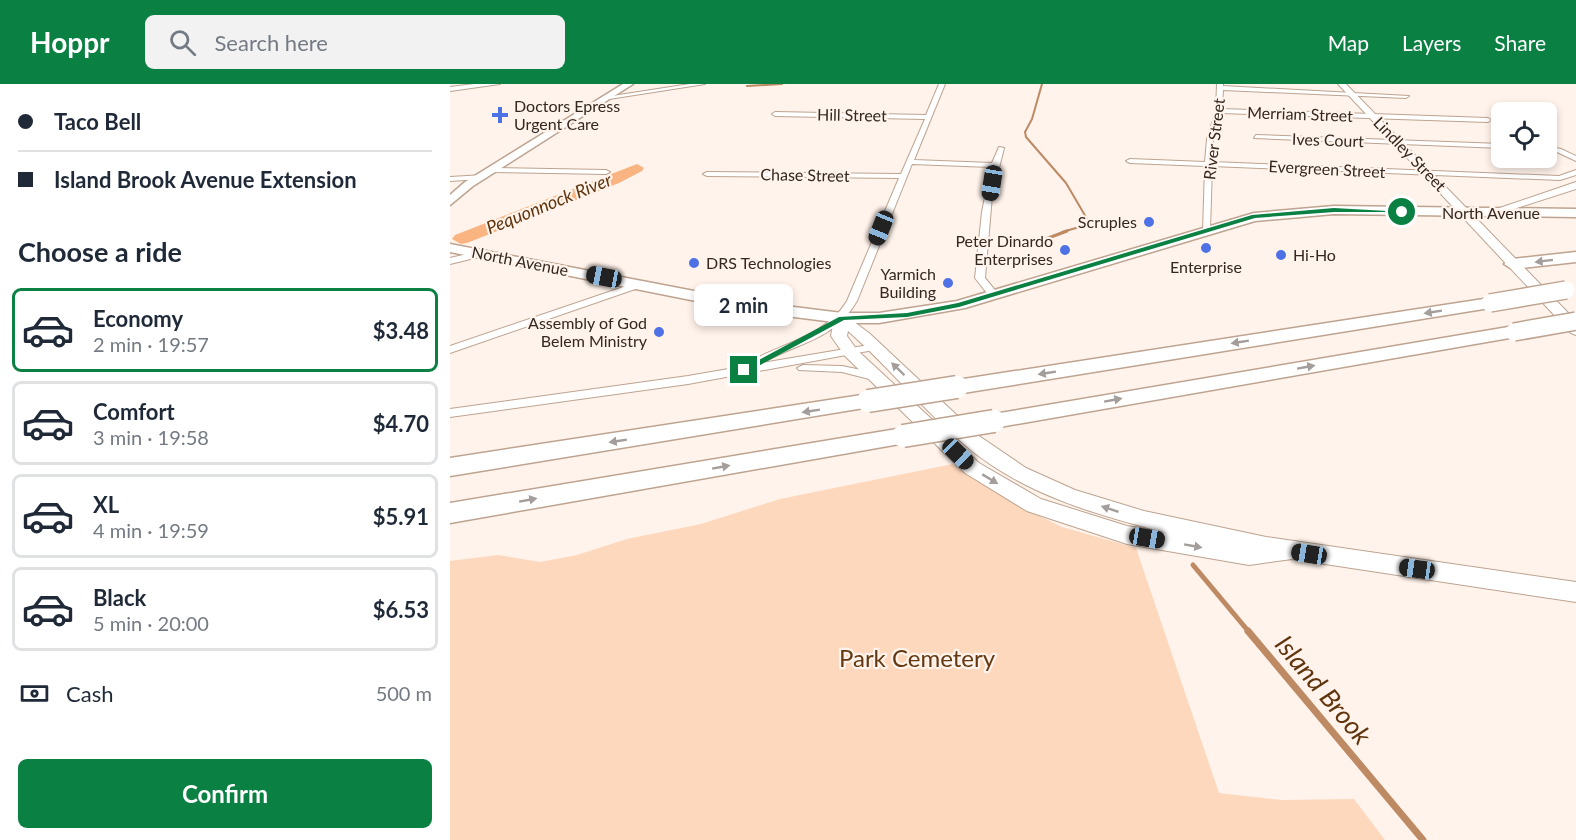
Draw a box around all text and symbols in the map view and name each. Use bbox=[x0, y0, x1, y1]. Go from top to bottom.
search box bbox=[145, 15, 565, 69]
text: Hoppr bbox=[30, 25, 109, 59]
icon: search bbox=[166, 26, 199, 59]
text: Search here bbox=[214, 29, 328, 56]
text: Map bbox=[1328, 30, 1369, 55]
text: Layers bbox=[1402, 30, 1461, 55]
text: Share bbox=[1494, 30, 1546, 55]
place label: Doctors Epress Urgent Care bbox=[514, 96, 620, 133]
street label: River Street bbox=[1199, 97, 1228, 181]
street label: Merriam Street bbox=[1247, 102, 1354, 125]
map controls bbox=[1491, 102, 1557, 168]
button: locate bbox=[1491, 102, 1557, 168]
street label: Hill Street bbox=[817, 104, 887, 125]
marker: Doctors Epress Urgent Care bbox=[491, 106, 509, 124]
text: Taco Bell bbox=[54, 108, 141, 135]
street label: Lindley Street bbox=[1370, 113, 1451, 195]
street label: Ives Court bbox=[1292, 129, 1365, 150]
street label: Evergreen Street bbox=[1268, 156, 1386, 181]
street label: Chase Street bbox=[760, 164, 850, 185]
car bbox=[980, 164, 1004, 202]
text: Island Brook Avenue Extension bbox=[54, 166, 357, 193]
water label: Pequonnock River bbox=[483, 168, 615, 238]
route start bbox=[1388, 198, 1415, 225]
street label: North Avenue bbox=[1442, 203, 1540, 222]
car bbox=[866, 208, 896, 248]
place label: Scruples bbox=[1078, 212, 1137, 231]
marker: Scruples bbox=[1142, 215, 1156, 229]
place label: Peter Dinardo Enterprises bbox=[955, 231, 1053, 268]
text: Choose a ride bbox=[18, 235, 182, 268]
marker: Enterprise bbox=[1199, 241, 1213, 255]
street label: North Avenue bbox=[470, 242, 570, 279]
marker: Peter Dinardo Enterprises bbox=[1058, 243, 1072, 257]
place label: Hi-Ho bbox=[1293, 245, 1336, 264]
marker: Hi-Ho bbox=[1274, 248, 1288, 262]
place label: DRS Technologies bbox=[706, 253, 831, 272]
marker: DRS Technologies bbox=[687, 256, 701, 270]
one-way arrow bbox=[1535, 256, 1554, 265]
place label: Enterprise bbox=[1170, 257, 1242, 276]
place label: Yarmich Building bbox=[879, 264, 936, 301]
car bbox=[585, 265, 623, 289]
marker: Yarmich Building bbox=[941, 276, 955, 290]
callout: 2 min bbox=[694, 283, 794, 325]
text: 2 min bbox=[719, 293, 768, 317]
icon: car bbox=[21, 303, 75, 357]
text: Economy bbox=[93, 305, 183, 332]
one-way arrow bbox=[1423, 307, 1442, 316]
place label: Assembly of God Belem Ministry bbox=[528, 313, 648, 350]
text: $3.48 bbox=[373, 317, 429, 344]
marker: Assembly of God Belem Ministry bbox=[652, 325, 666, 339]
text: 2 min · 19:57 bbox=[93, 332, 209, 356]
one-way arrow bbox=[1230, 338, 1249, 347]
route end bbox=[730, 356, 757, 383]
one-way arrow bbox=[890, 362, 905, 376]
one-way arrow bbox=[1296, 363, 1315, 372]
one-way arrow bbox=[1038, 368, 1057, 377]
one-way arrow bbox=[1104, 395, 1123, 404]
icon: car bbox=[21, 396, 75, 450]
text: Comfort bbox=[93, 398, 175, 425]
one-way arrow bbox=[801, 406, 820, 415]
text: $4.70 bbox=[373, 410, 429, 437]
text: 3 min · 19:58 bbox=[93, 425, 209, 449]
car bbox=[939, 435, 977, 473]
one-way arrow bbox=[608, 437, 627, 446]
one-way arrow bbox=[711, 463, 730, 472]
one-way arrow bbox=[982, 473, 998, 484]
icon: car bbox=[21, 489, 75, 543]
text: XL bbox=[93, 491, 119, 518]
one-way arrow bbox=[519, 495, 538, 504]
text: $5.91 bbox=[373, 503, 429, 530]
one-way arrow bbox=[1101, 504, 1119, 514]
text: 4 min · 19:59 bbox=[93, 518, 209, 542]
car bbox=[1128, 526, 1166, 550]
one-way arrow bbox=[1183, 542, 1202, 551]
car bbox=[1290, 542, 1328, 566]
car bbox=[1398, 558, 1436, 580]
icon: car bbox=[21, 582, 75, 636]
text: Black bbox=[93, 584, 146, 611]
text: $6.53 bbox=[373, 596, 429, 623]
text: 5 min · 20:00 bbox=[93, 611, 209, 635]
water label: Island Brook bbox=[1269, 628, 1379, 751]
park label: Park Cemetery bbox=[839, 643, 996, 672]
icon: cash bbox=[18, 677, 51, 710]
text: Cash bbox=[66, 680, 113, 707]
text: 500 m bbox=[376, 681, 432, 705]
button: Confirm bbox=[18, 759, 432, 828]

